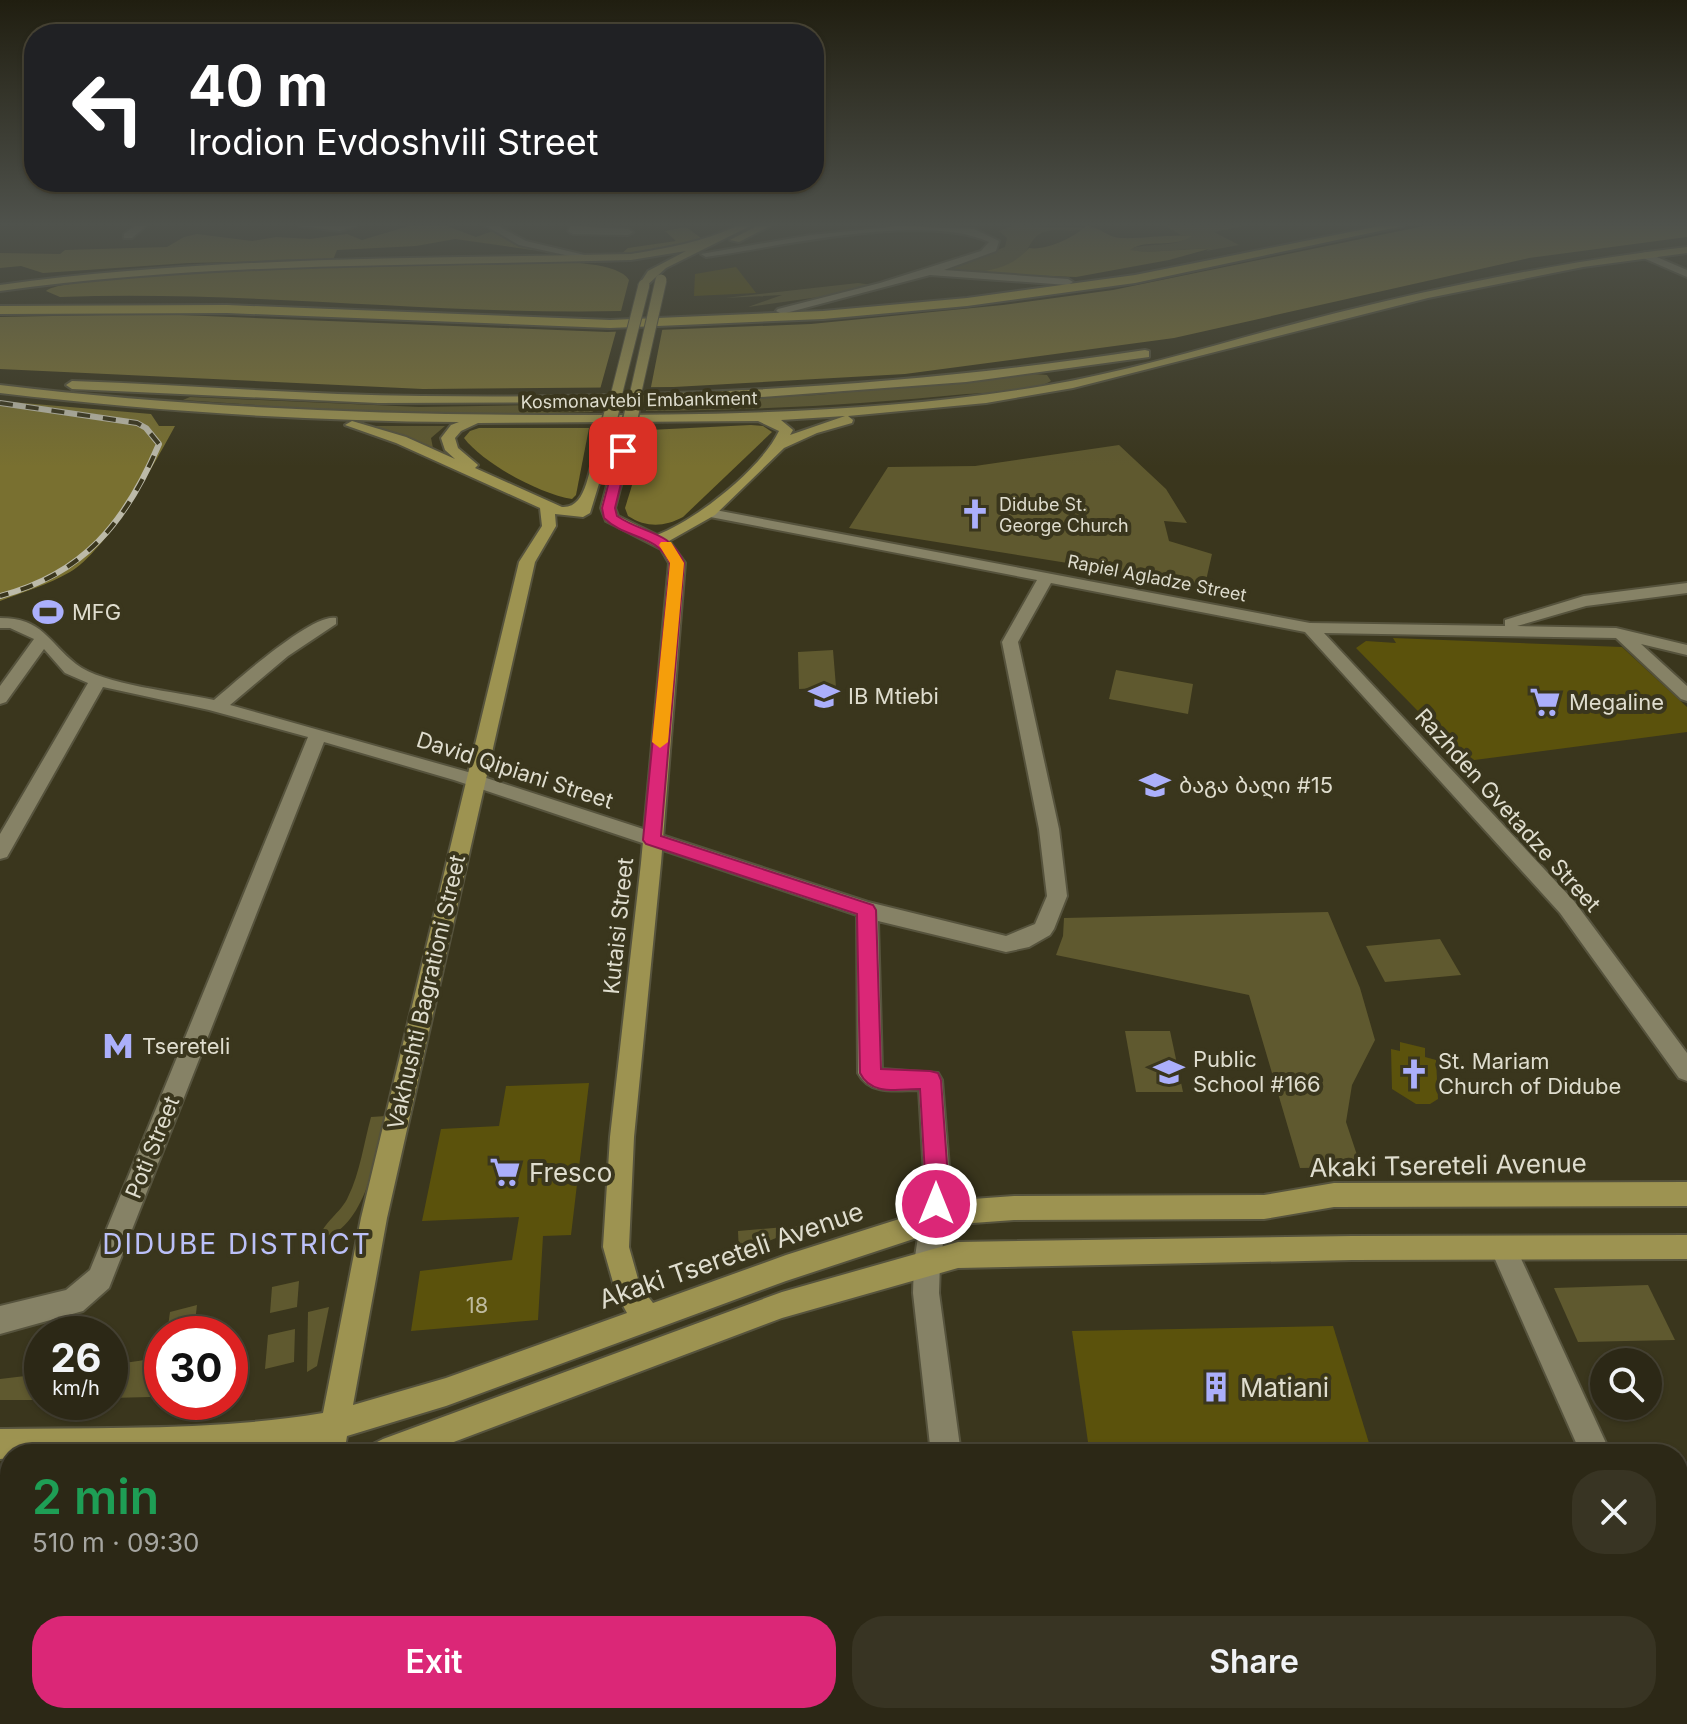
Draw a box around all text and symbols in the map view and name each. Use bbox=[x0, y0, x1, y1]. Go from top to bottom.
text: 40 m bbox=[188, 52, 328, 120]
icon: left bbox=[56, 56, 160, 160]
text: Irodion Evdoshvili Street bbox=[188, 120, 599, 164]
street label: Kosmonavtebi Embankment bbox=[520, 387, 758, 413]
pin bbox=[589, 417, 657, 485]
icon: arrive bbox=[601, 429, 645, 473]
place label: Didube St. George Church bbox=[999, 494, 1129, 536]
church icon: Didube St. George Church bbox=[958, 497, 992, 531]
street label: Rapiel Agladze Street bbox=[1066, 550, 1248, 606]
sports icon: MFG bbox=[31, 595, 65, 629]
place label: MFG bbox=[72, 599, 121, 625]
school or university icon: IB Mtiebi bbox=[807, 679, 841, 713]
place label: IB Mtiebi bbox=[848, 683, 939, 709]
supermarket icon: Megaline bbox=[1528, 685, 1562, 719]
place label: Megaline bbox=[1569, 689, 1664, 715]
street label: Razhden Gvetadze Street bbox=[1410, 703, 1606, 917]
street label: David Qipiani Street bbox=[413, 726, 617, 814]
school or university icon: ბაგა ბაღი #15 bbox=[1138, 768, 1172, 802]
place label: ბაგა ბაღი #15 bbox=[1179, 772, 1333, 799]
street label: Vakhushti Bagrationi Street bbox=[382, 852, 470, 1132]
street label: Kutaisi Street bbox=[598, 856, 638, 996]
metro station icon: Tsereteli bbox=[101, 1029, 135, 1063]
place label: Tsereteli bbox=[142, 1033, 230, 1059]
place label: Public School #166 bbox=[1193, 1046, 1321, 1097]
place label: St. Mariam Church of Didube bbox=[1438, 1048, 1621, 1099]
school or university icon: Public School #166 bbox=[1152, 1055, 1186, 1089]
church icon: St. Mariam Church of Didube bbox=[1397, 1057, 1431, 1091]
street label: Poti Street bbox=[120, 1092, 184, 1202]
street label: Akaki Tsereteli Avenue bbox=[1309, 1147, 1587, 1183]
supermarket icon: Fresco bbox=[488, 1155, 522, 1189]
place label: Fresco bbox=[529, 1157, 612, 1188]
position arrow bbox=[894, 1162, 978, 1246]
street label: Akaki Tsereteli Avenue bbox=[595, 1195, 867, 1315]
district label: DIDUBE DISTRICT bbox=[102, 1227, 372, 1261]
house number: 18 bbox=[466, 1292, 488, 1318]
speed limit sign: 30 bbox=[144, 1316, 248, 1420]
text: 26 bbox=[50, 1333, 102, 1382]
map controls bbox=[1590, 1348, 1662, 1420]
button: search bbox=[1590, 1348, 1662, 1420]
building icon: Matiani bbox=[1199, 1370, 1233, 1404]
place label: Matiani bbox=[1240, 1372, 1329, 1403]
text: km/h bbox=[52, 1376, 100, 1400]
text: 2 min bbox=[32, 1467, 159, 1526]
button: close bbox=[1572, 1470, 1656, 1554]
text: 510 m · 09:30 bbox=[32, 1527, 199, 1558]
button: Exit bbox=[32, 1616, 836, 1708]
button: Share bbox=[852, 1616, 1656, 1708]

